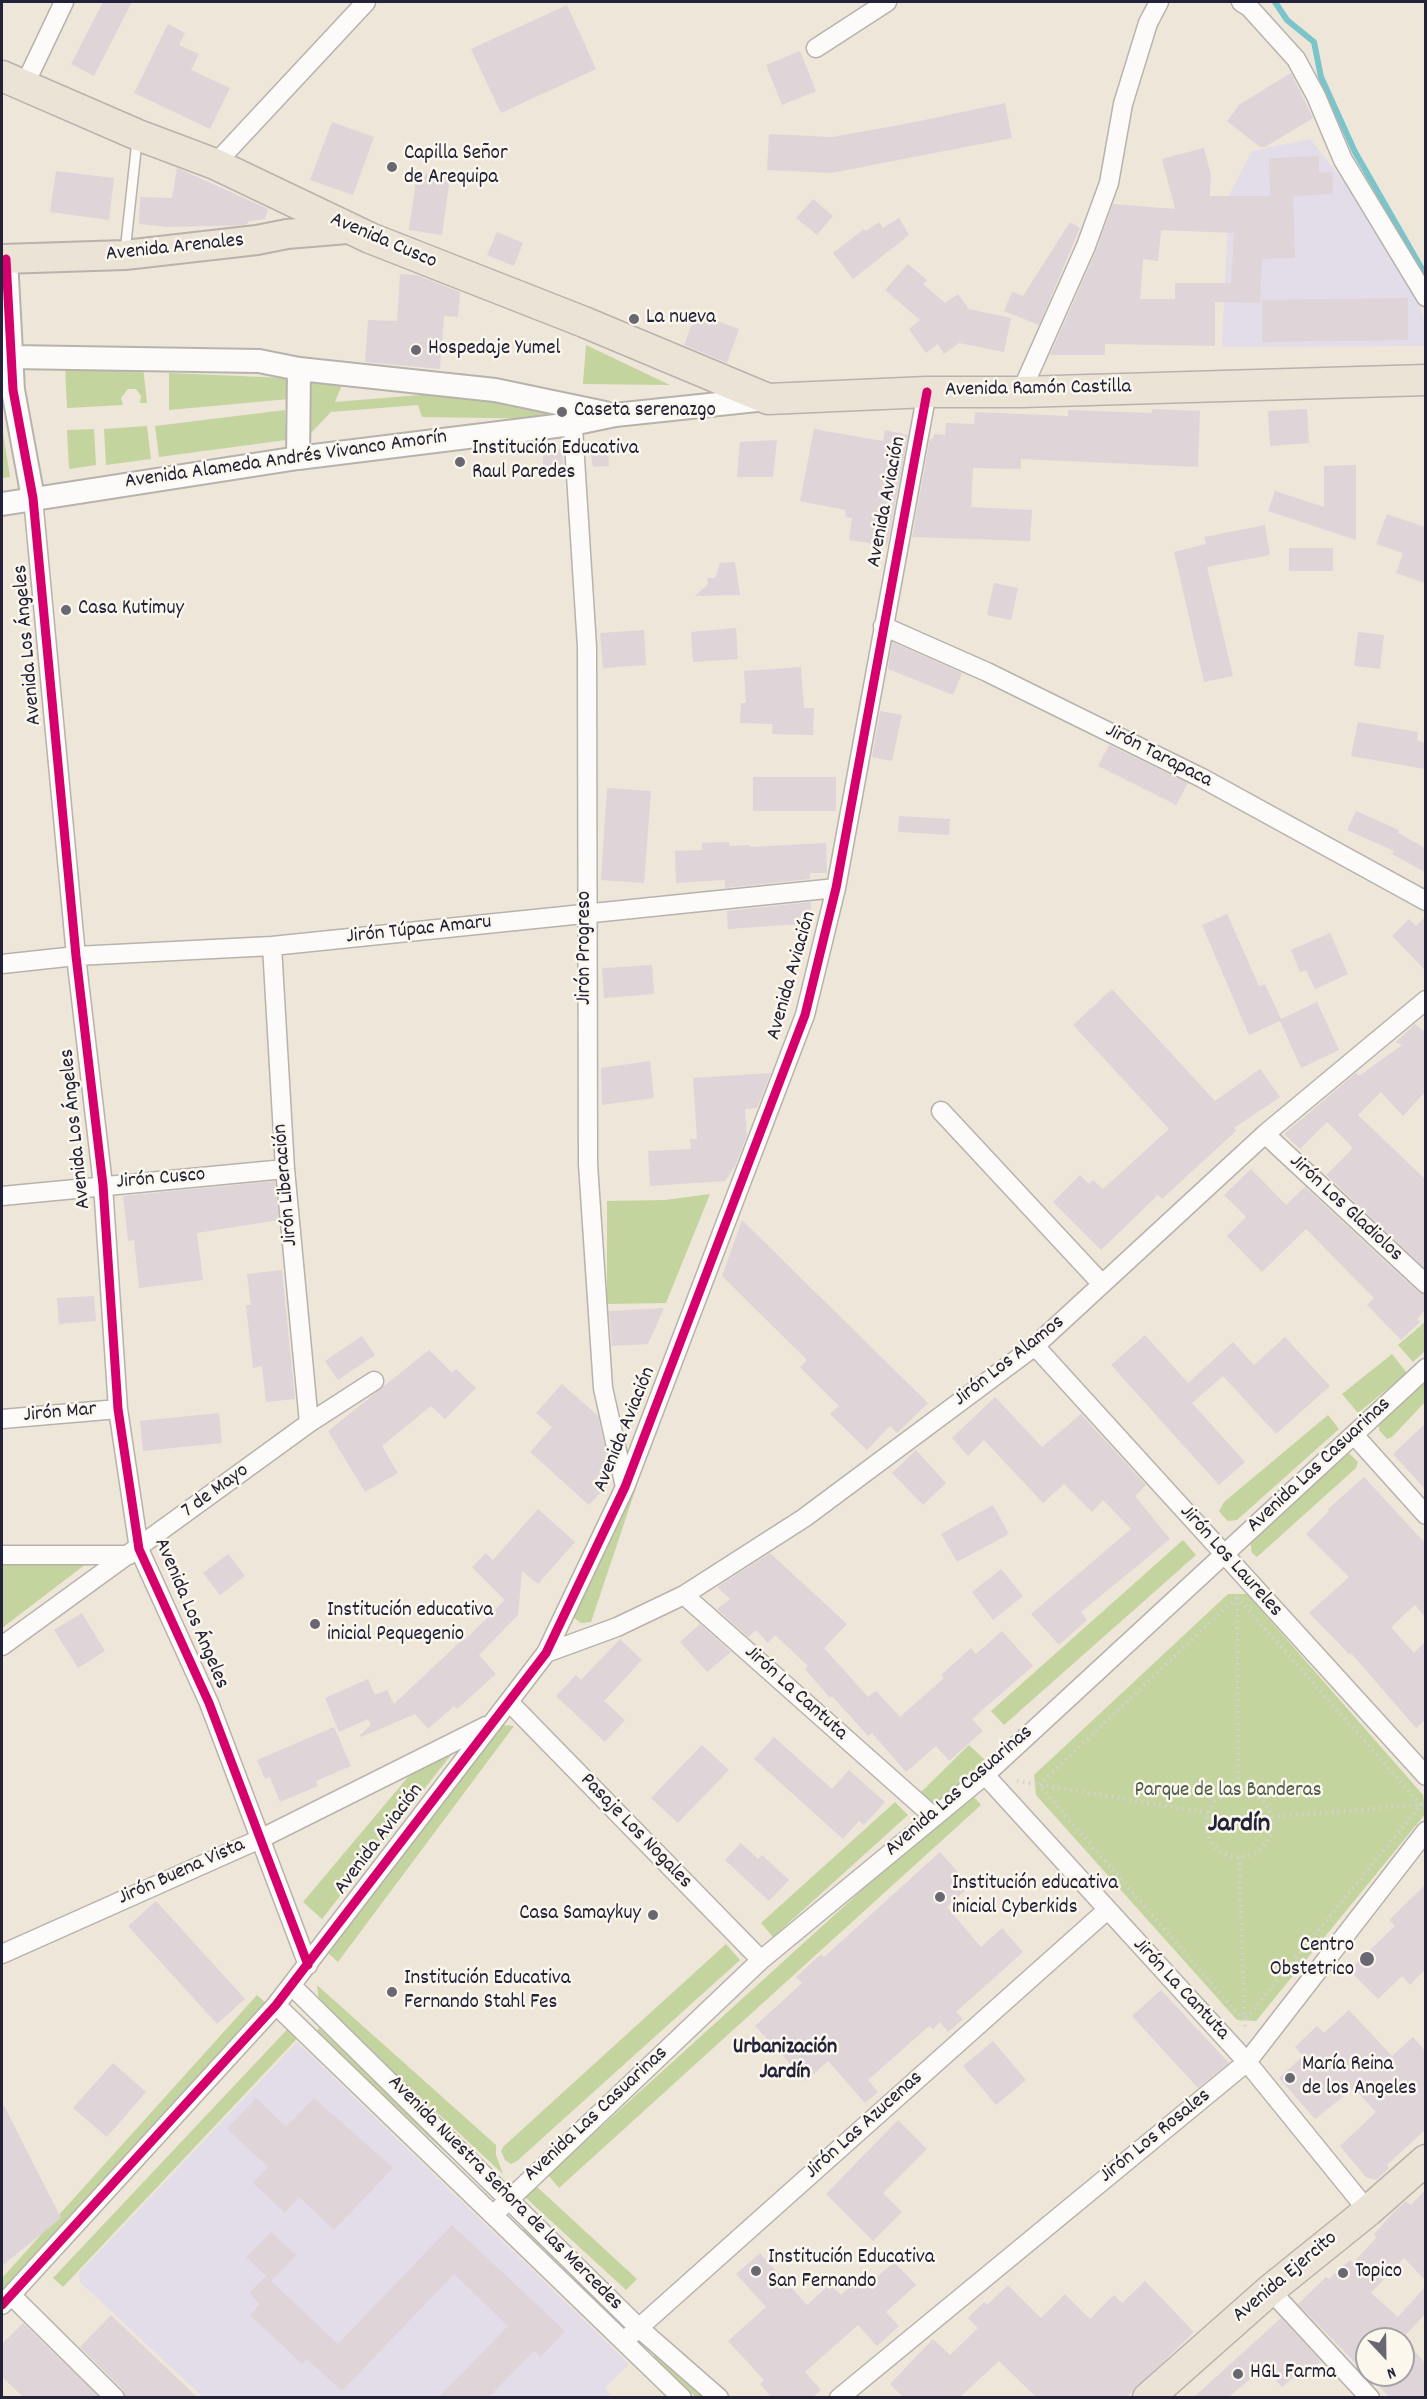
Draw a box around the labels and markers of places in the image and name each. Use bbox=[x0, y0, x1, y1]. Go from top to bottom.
place label: Capilla Señor de Arequipa bbox=[404, 142, 508, 192]
marker: Capilla Señor de Arequipa bbox=[385, 160, 399, 174]
place label: La nueva bbox=[646, 306, 716, 332]
marker: La nueva bbox=[627, 312, 641, 326]
place label: Hospedaje Yumel bbox=[428, 337, 561, 363]
marker: Hospedaje Yumel bbox=[409, 343, 423, 357]
place label: Caseta serenazgo bbox=[574, 399, 716, 425]
marker: Caseta serenazgo bbox=[555, 405, 569, 419]
place label: Institución Educativa Raul Paredes bbox=[472, 437, 639, 487]
marker: Institución Educativa Raul Paredes bbox=[453, 455, 467, 469]
place label: Casa Kutimuy bbox=[78, 597, 184, 623]
marker: Casa Kutimuy bbox=[59, 603, 73, 617]
place label: Institución educativa inicial Pequegenio bbox=[327, 1599, 493, 1649]
marker: Institución educativa inicial Pequegenio bbox=[308, 1617, 322, 1631]
place label: Institución educativa inicial Cyberkids bbox=[952, 1872, 1118, 1922]
marker: Institución educativa inicial Cyberkids bbox=[933, 1890, 947, 1904]
place label: Casa Samaykuy bbox=[519, 1902, 641, 1928]
marker: Casa Samaykuy bbox=[646, 1908, 660, 1922]
place label: Centro Obstetrico bbox=[1270, 1934, 1354, 1984]
marker: Centro Obstetrico bbox=[1358, 1950, 1376, 1968]
place label: Institución Educativa Fernando Stahl Fes bbox=[404, 1967, 571, 2017]
marker: Institución Educativa Fernando Stahl Fes bbox=[385, 1985, 399, 1999]
place label: María Reina de los Angeles bbox=[1302, 2053, 1417, 2103]
marker: María Reina de los Angeles bbox=[1283, 2071, 1297, 2085]
place label: Institución Educativa San Fernando bbox=[768, 2246, 935, 2296]
place label: Topico bbox=[1355, 2260, 1402, 2286]
marker: Institución Educativa San Fernando bbox=[749, 2264, 763, 2278]
marker: Topico bbox=[1336, 2266, 1350, 2280]
place label: HGL Farma bbox=[1250, 2361, 1336, 2387]
marker: HGL Farma bbox=[1231, 2367, 1245, 2381]

